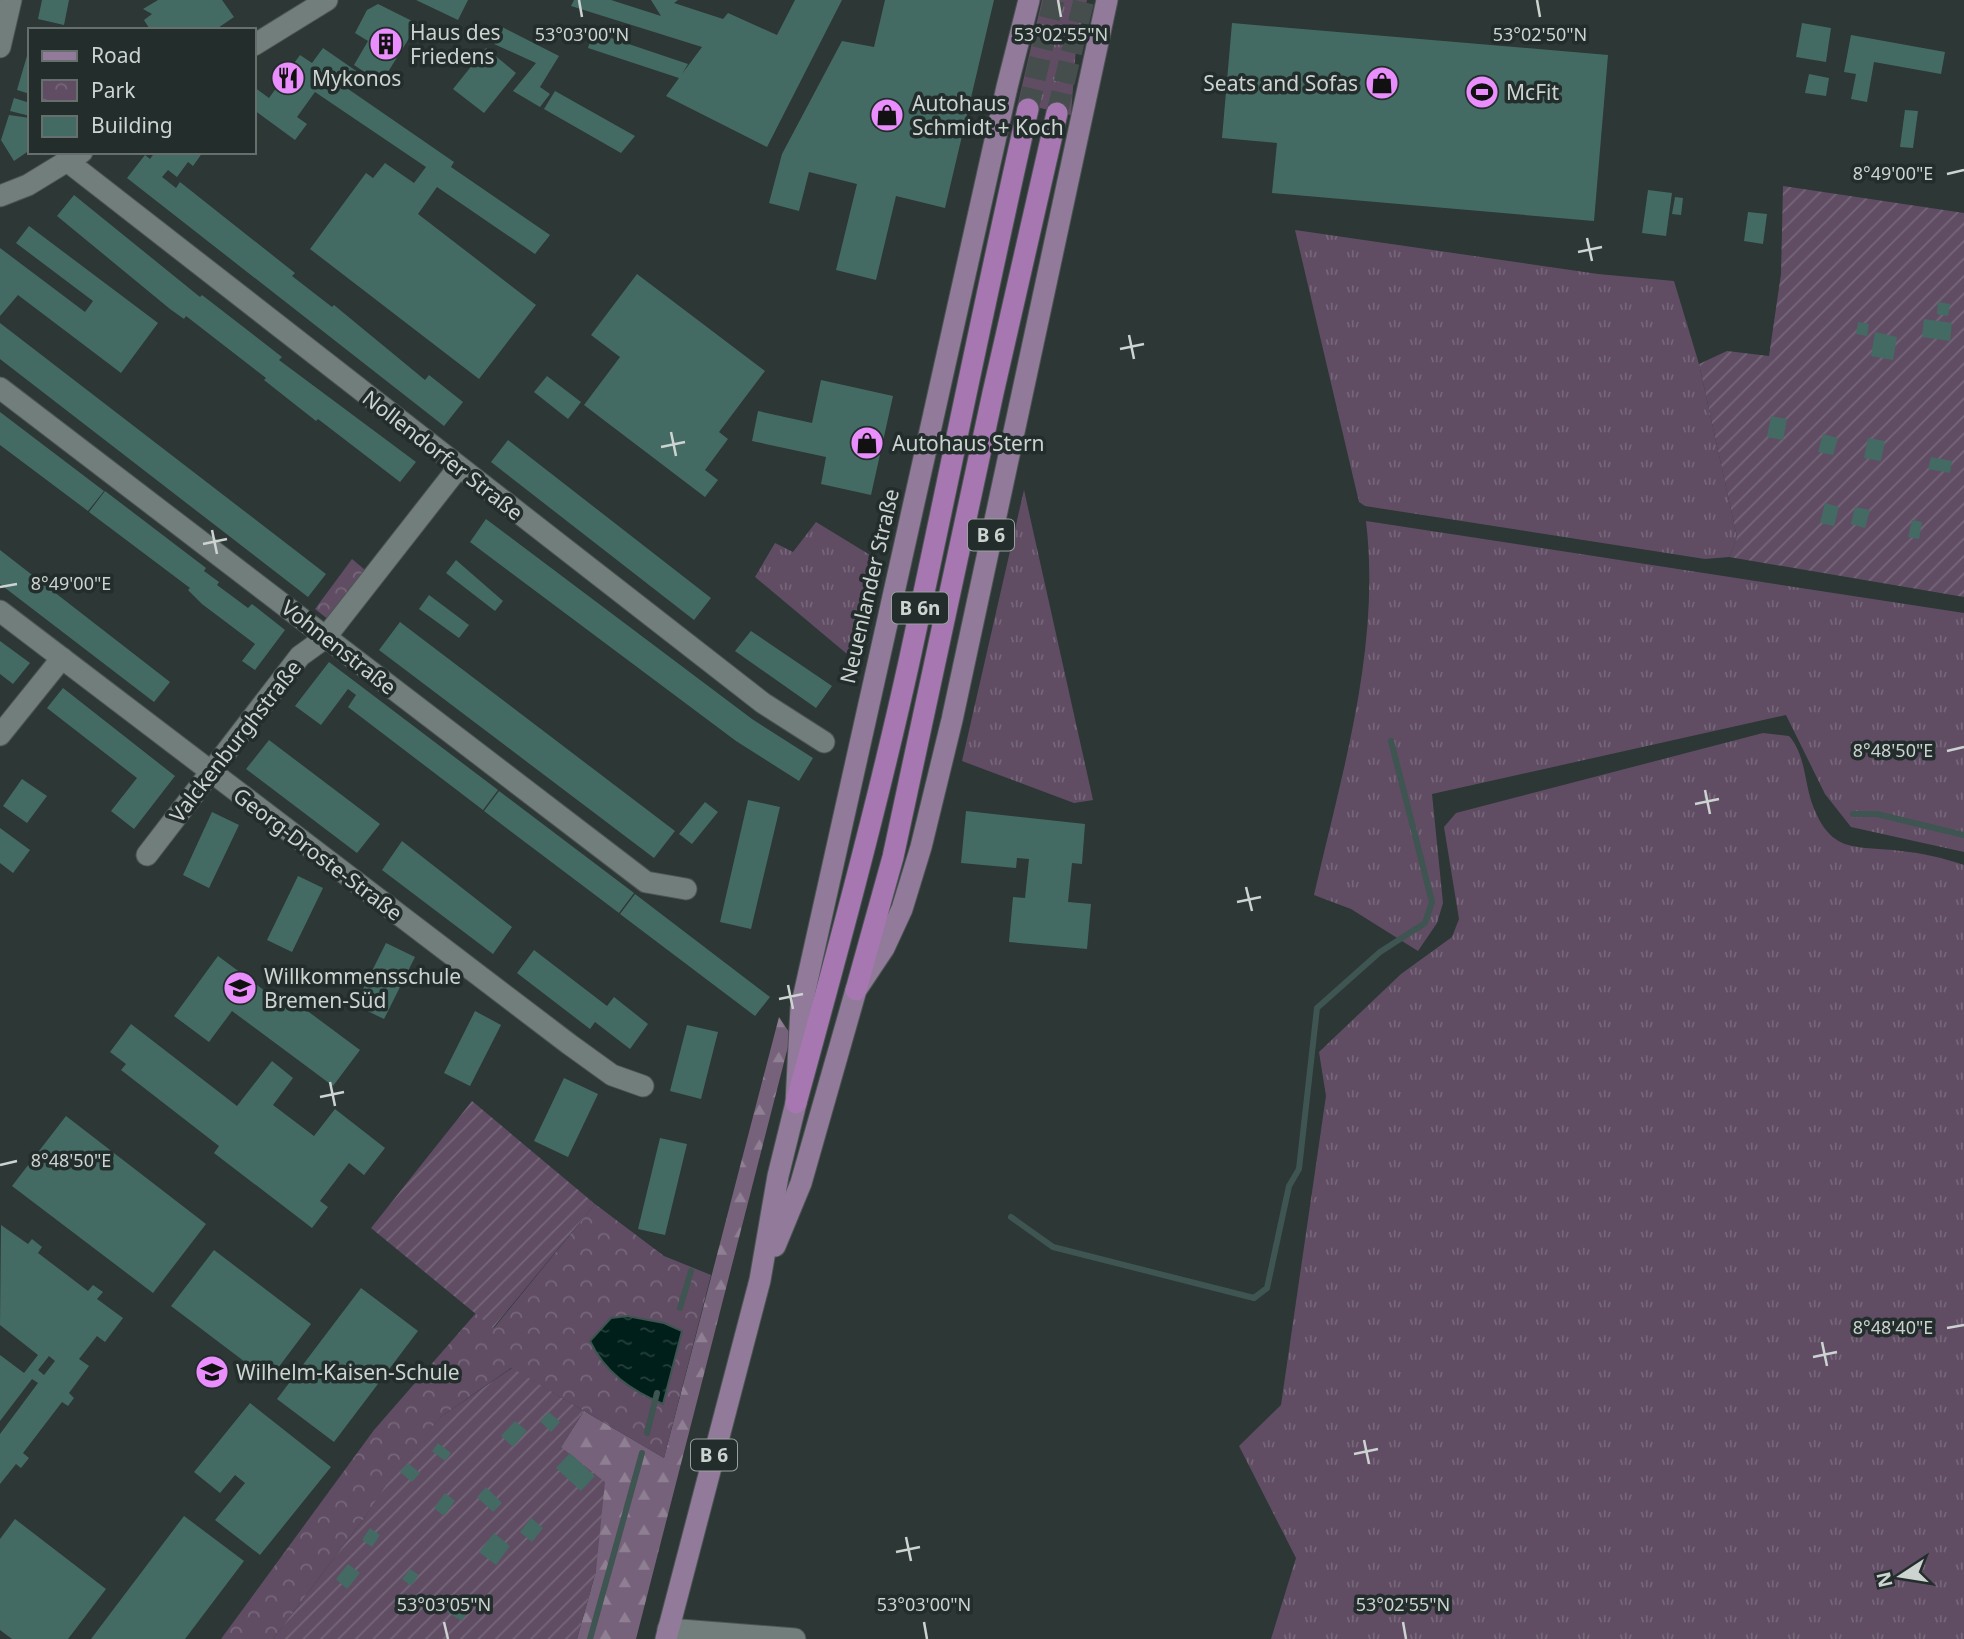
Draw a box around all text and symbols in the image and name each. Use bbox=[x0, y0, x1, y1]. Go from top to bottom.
place label: Haus des Friedens bbox=[410, 18, 501, 70]
text: 53°03'00"N bbox=[535, 22, 629, 46]
text: 53°02'55"N bbox=[1014, 22, 1108, 46]
text: 53°02'50"N bbox=[1493, 22, 1587, 46]
building icon: Haus des Friedens bbox=[367, 25, 405, 63]
legend bbox=[28, 28, 256, 154]
text: Road bbox=[91, 41, 141, 69]
restaurant icon: Mykonos bbox=[269, 59, 307, 97]
place label: Mykonos bbox=[312, 64, 401, 92]
shop icon: Seats and Sofas bbox=[1363, 64, 1401, 102]
place label: Seats and Sofas bbox=[1203, 69, 1358, 97]
sports icon: McFit bbox=[1463, 73, 1501, 111]
text: Park bbox=[91, 76, 136, 104]
place label: McFit bbox=[1506, 78, 1559, 106]
place label: Autohaus Schmidt + Koch bbox=[912, 89, 1064, 141]
shop icon: Autohaus Schmidt + Koch bbox=[868, 96, 906, 134]
text: Building bbox=[91, 111, 173, 139]
text: 8°49'00"E bbox=[1853, 161, 1933, 185]
street label: Nollendorfer Straße bbox=[357, 384, 529, 526]
shop icon: Autohaus Stern bbox=[848, 424, 886, 462]
place label: Autohaus Stern bbox=[892, 429, 1045, 457]
street label: Neuenlander Straße bbox=[833, 486, 905, 686]
road number: B 6 bbox=[968, 520, 1014, 550]
text: 8°49'00"E bbox=[31, 571, 111, 595]
street label: Vohnenstraße bbox=[276, 593, 402, 701]
road number: B 6n bbox=[892, 593, 948, 624]
street label: Valckenburghstraße bbox=[163, 654, 307, 828]
text: 8°48'50"E bbox=[1853, 738, 1933, 762]
street label: Georg-Droste-Straße bbox=[228, 781, 408, 927]
place label: Willkommensschule Bremen-Süd bbox=[264, 962, 461, 1014]
school or university icon: Willkommensschule Bremen-Süd bbox=[221, 969, 259, 1007]
text: 8°48'50"E bbox=[31, 1148, 111, 1172]
text: 8°48'40"E bbox=[1853, 1315, 1933, 1339]
school or university icon: Wilhelm-Kaisen-Schule bbox=[193, 1353, 231, 1391]
place label: Wilhelm-Kaisen-Schule bbox=[236, 1358, 460, 1386]
road number: B 6 bbox=[691, 1440, 737, 1470]
north arrow bbox=[1866, 1541, 1936, 1611]
text: N bbox=[1870, 1569, 1899, 1590]
text: 53°03'05"N bbox=[397, 1592, 491, 1616]
text: 53°03'00"N bbox=[877, 1592, 971, 1616]
text: 53°02'55"N bbox=[1356, 1592, 1450, 1616]

